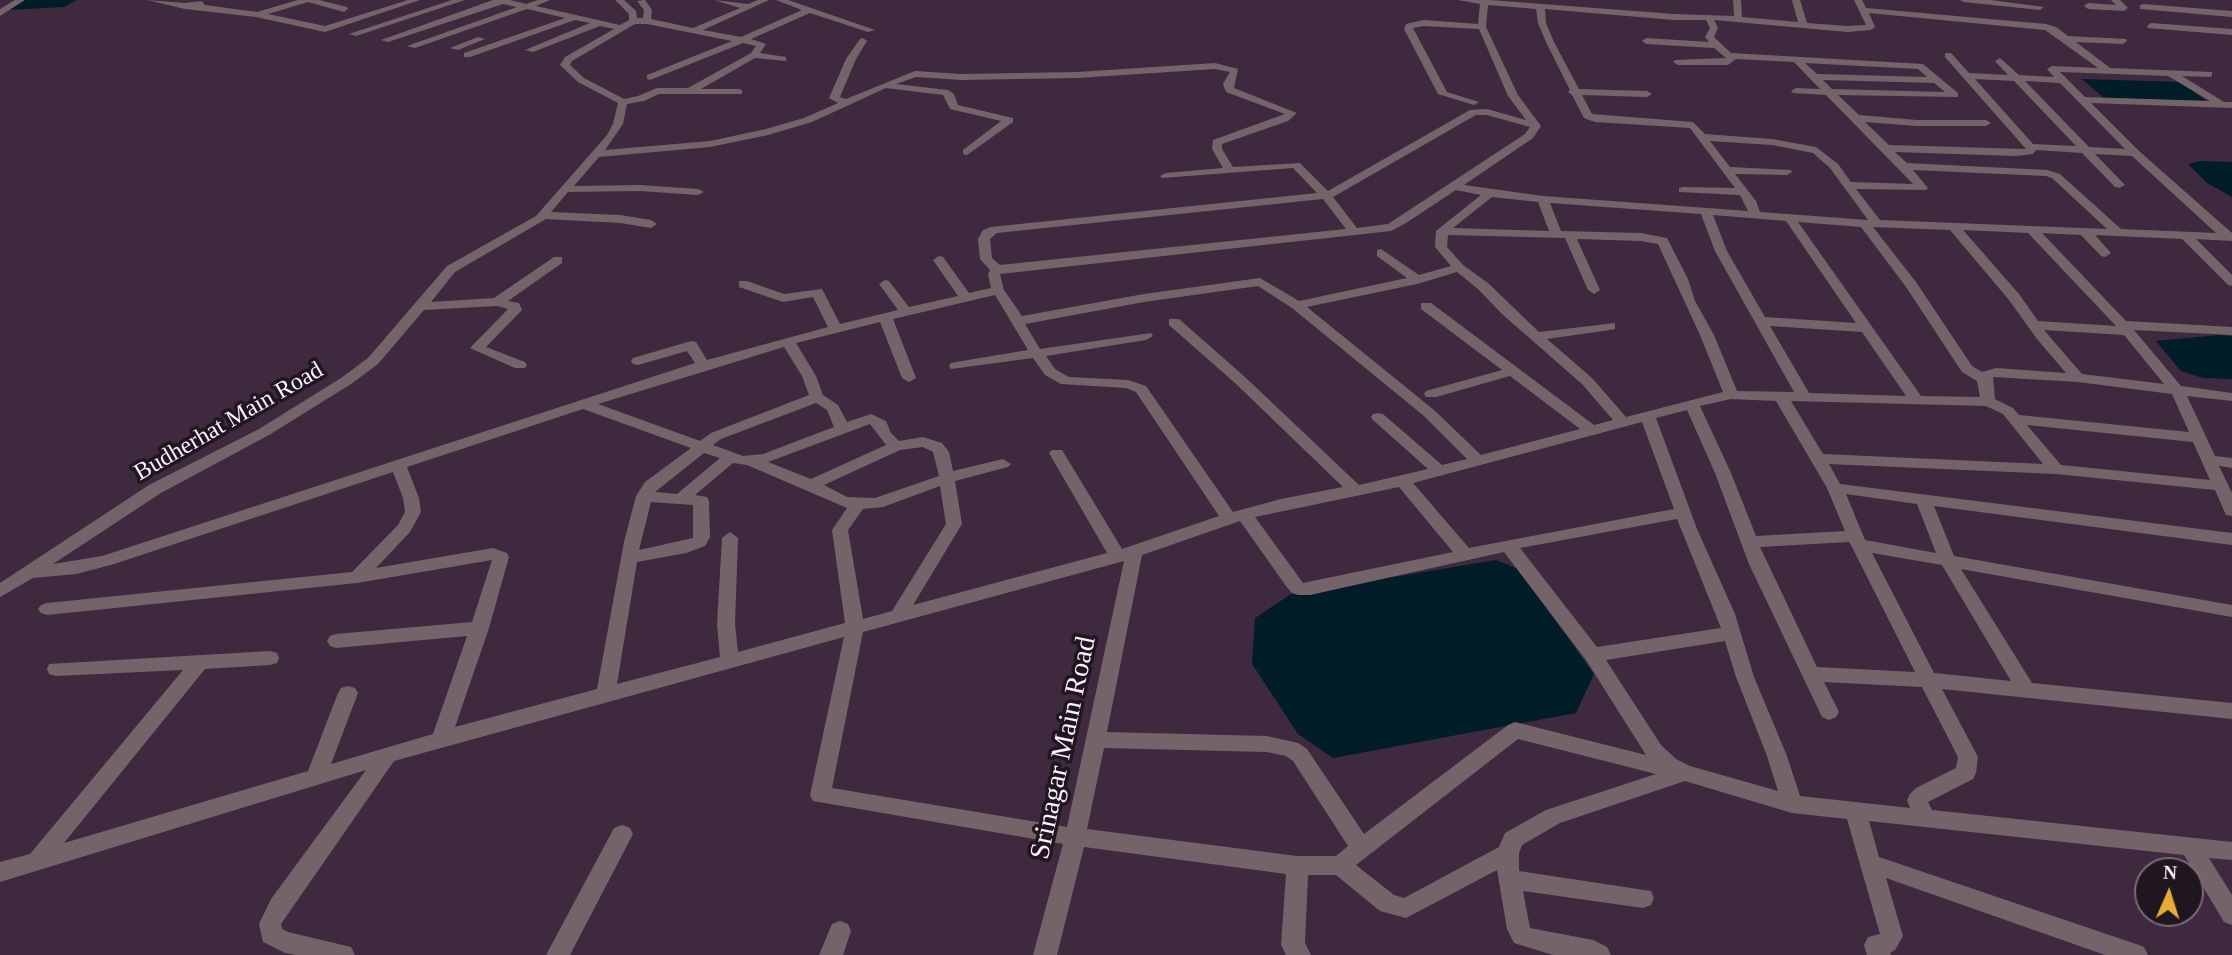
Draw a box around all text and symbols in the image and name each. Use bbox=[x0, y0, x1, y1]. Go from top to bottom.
street label: Budherhat Main Road bbox=[129, 356, 329, 488]
street label: Srinagar Main Road bbox=[1024, 633, 1104, 863]
north arrow bbox=[2134, 857, 2204, 927]
text: N bbox=[2163, 862, 2177, 883]

